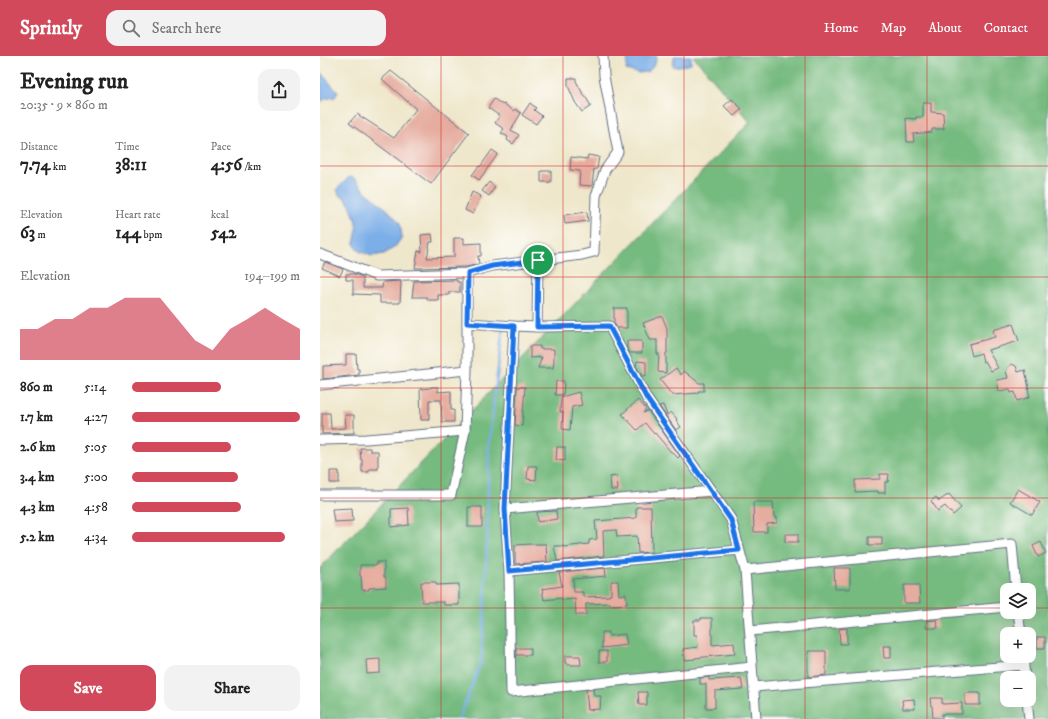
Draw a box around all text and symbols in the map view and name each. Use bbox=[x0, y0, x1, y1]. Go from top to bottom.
search box bbox=[106, 10, 386, 46]
text: Sprintly bbox=[20, 17, 82, 40]
icon: search bbox=[120, 17, 142, 39]
text: Search here bbox=[152, 19, 221, 38]
text: Home bbox=[824, 19, 858, 37]
text: Map bbox=[880, 19, 906, 37]
text: About bbox=[928, 19, 962, 37]
text: Contact bbox=[984, 19, 1028, 37]
text: Evening run bbox=[20, 68, 128, 95]
button: share bbox=[258, 69, 300, 111]
text: 20:35 · 9 × 860 m bbox=[20, 97, 108, 113]
text: Distance bbox=[20, 140, 58, 154]
text: Time bbox=[115, 140, 139, 154]
text: Pace bbox=[211, 140, 231, 154]
text: 7.74 bbox=[20, 154, 50, 176]
text: 38:11 bbox=[115, 154, 147, 176]
text: 4:56 bbox=[211, 154, 242, 176]
text: km bbox=[50, 160, 66, 174]
text: /km bbox=[242, 160, 261, 174]
text: Elevation bbox=[20, 208, 63, 222]
text: Heart rate bbox=[115, 208, 160, 222]
text: kcal bbox=[211, 208, 229, 222]
text: 63 bbox=[20, 222, 35, 244]
text: 144 bbox=[115, 222, 141, 244]
text: 542 bbox=[211, 222, 236, 244]
text: m bbox=[35, 228, 46, 242]
text: bpm bbox=[141, 228, 162, 242]
pin bbox=[521, 243, 555, 277]
icon: arrive bbox=[527, 249, 549, 271]
text: Elevation bbox=[20, 268, 70, 284]
text: 194–199 m bbox=[244, 268, 300, 284]
text: 860 m bbox=[20, 379, 53, 395]
text: 5:14 bbox=[84, 379, 106, 395]
text: 1.7 km bbox=[20, 409, 53, 425]
text: 4:27 bbox=[84, 409, 108, 425]
text: 2.6 km bbox=[20, 439, 55, 455]
text: 5:05 bbox=[84, 439, 107, 455]
text: 3.4 km bbox=[20, 469, 55, 485]
text: 5:00 bbox=[84, 469, 108, 485]
text: 4.3 km bbox=[20, 499, 55, 515]
text: 4:58 bbox=[84, 499, 108, 515]
text: 5.2 km bbox=[20, 529, 55, 545]
text: 4:34 bbox=[84, 529, 107, 545]
map controls bbox=[1000, 583, 1036, 707]
button: layers bbox=[1000, 583, 1036, 619]
button: + bbox=[1000, 627, 1036, 663]
button: Save bbox=[20, 665, 156, 711]
button: Share bbox=[164, 665, 300, 711]
button: − bbox=[1000, 671, 1036, 707]

